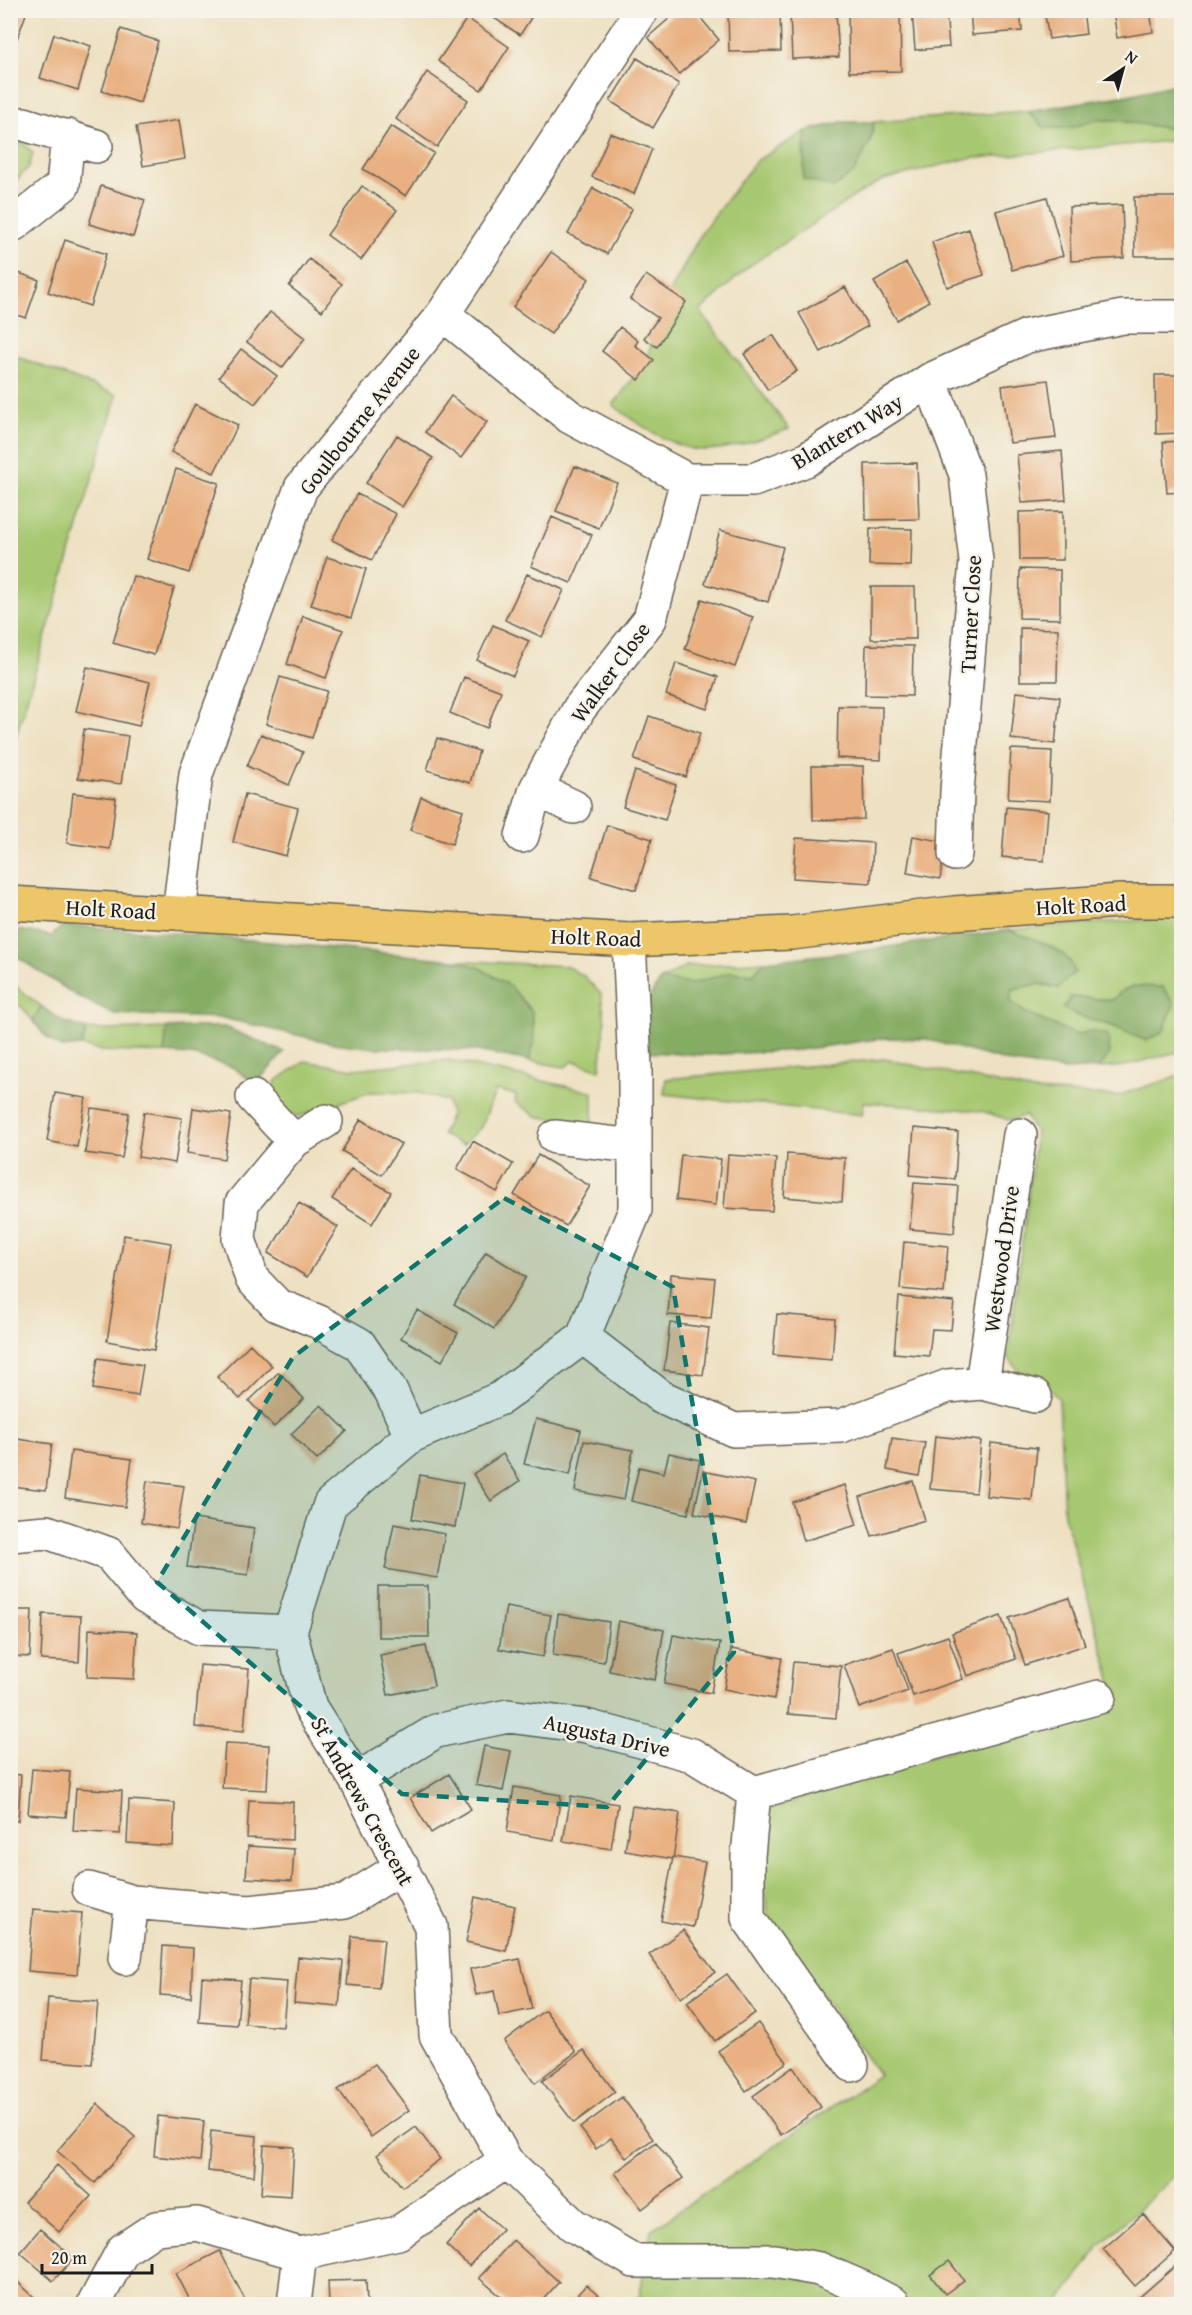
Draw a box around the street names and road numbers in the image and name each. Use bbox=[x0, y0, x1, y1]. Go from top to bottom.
street label: Goulbourne Avenue bbox=[291, 339, 427, 501]
street label: Blantern Way bbox=[785, 385, 909, 477]
street label: Turner Close bbox=[951, 554, 989, 674]
street label: Walker Close bbox=[562, 615, 658, 729]
street label: Holt Road bbox=[1035, 887, 1127, 923]
street label: Holt Road bbox=[65, 891, 157, 927]
street label: Holt Road bbox=[550, 919, 642, 955]
street label: Westwood Drive bbox=[975, 1183, 1027, 1335]
street label: Augusta Drive bbox=[540, 1705, 674, 1765]
street label: St Andrews Crescent bbox=[303, 1711, 423, 1892]

